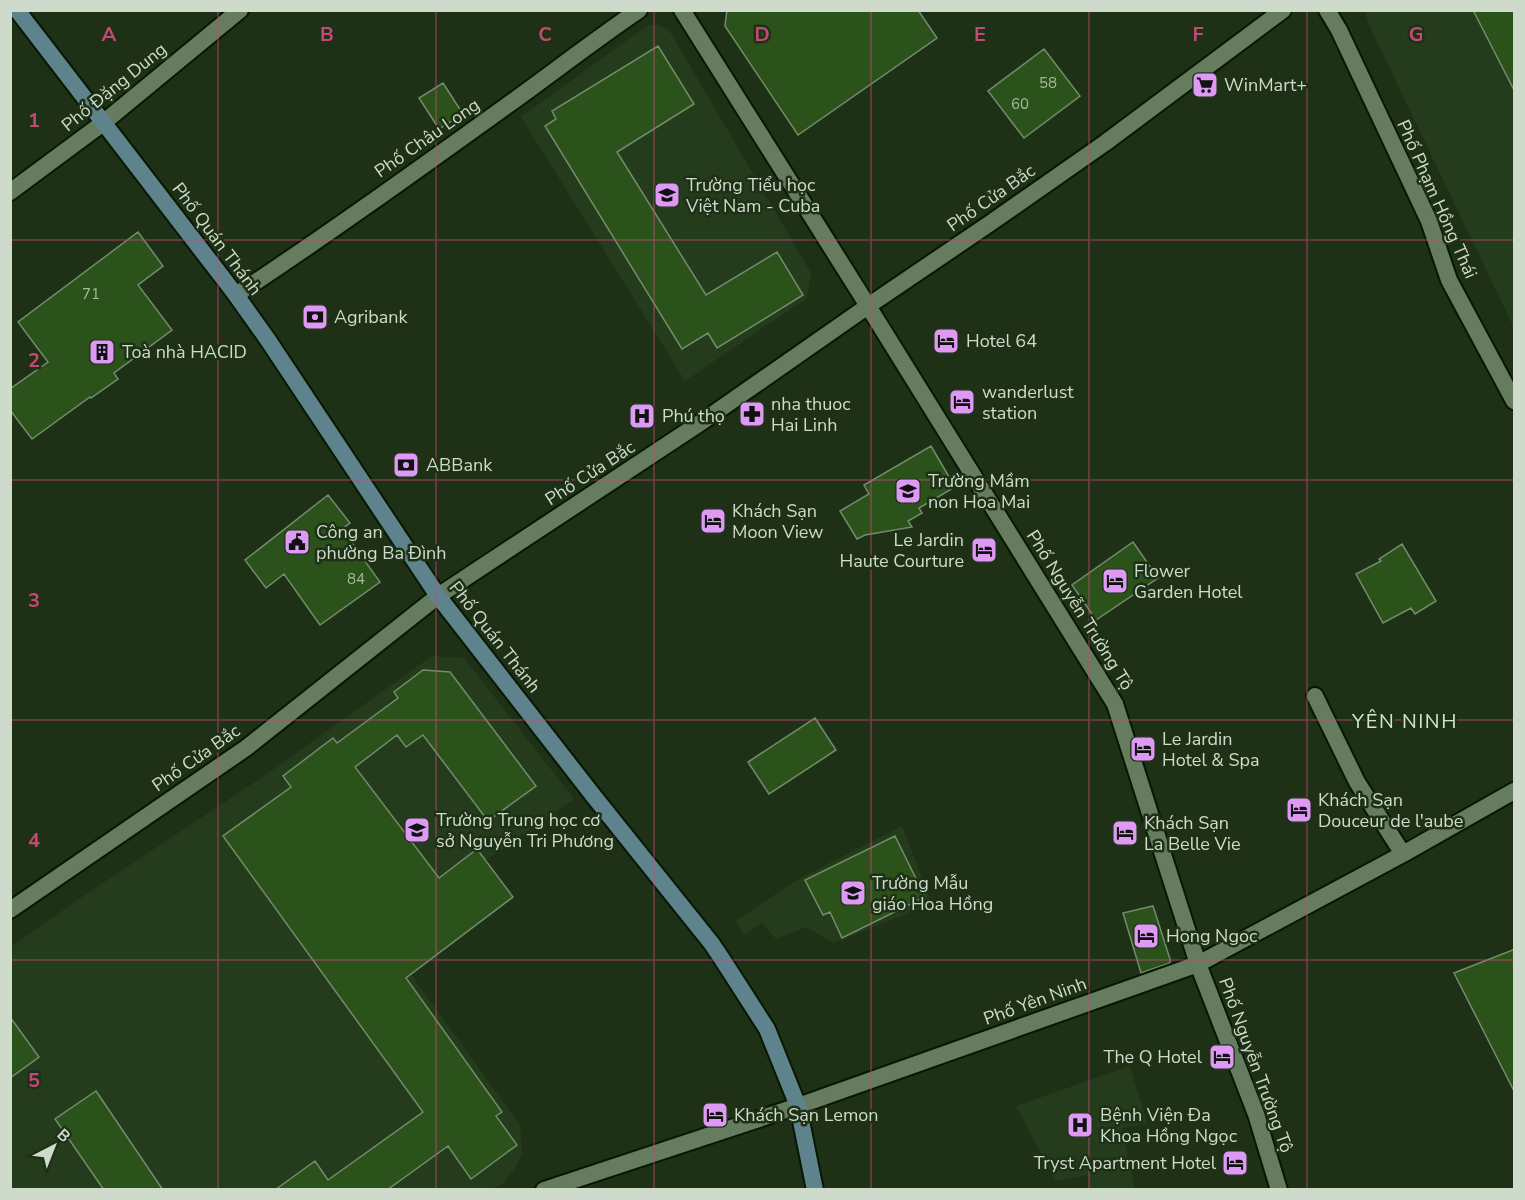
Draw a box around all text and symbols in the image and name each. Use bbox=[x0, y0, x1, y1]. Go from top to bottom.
text: A bbox=[102, 21, 117, 48]
text: B bbox=[320, 21, 334, 48]
text: C bbox=[538, 21, 552, 48]
text: D bbox=[754, 21, 770, 48]
text: E bbox=[974, 21, 986, 48]
text: F bbox=[1192, 21, 1204, 48]
text: G bbox=[1409, 21, 1423, 48]
street label: Phố Đặng Dung bbox=[56, 37, 172, 137]
supermarket icon: WinMart+ bbox=[1190, 70, 1220, 100]
house number: 58 bbox=[1039, 73, 1057, 93]
place label: WinMart+ bbox=[1224, 73, 1307, 97]
street label: Phố Châu Long bbox=[370, 93, 484, 183]
house number: 60 bbox=[1011, 94, 1029, 114]
text: 1 bbox=[28, 107, 40, 134]
street label: Phố Phạm Hồng Thái bbox=[1391, 116, 1483, 282]
street label: Phố Cửa Bắc bbox=[942, 159, 1040, 237]
place label: Trường Tiểu học Việt Nam - Cuba bbox=[685, 173, 820, 218]
street label: Phố Quán Thánh bbox=[167, 178, 267, 300]
school or university icon: Trường Tiểu học Việt Nam - Cuba bbox=[652, 180, 682, 210]
house number: 71 bbox=[82, 284, 100, 304]
bank icon: Agribank bbox=[300, 302, 330, 332]
place label: Agribank bbox=[334, 305, 408, 329]
hotel icon: Hotel 64 bbox=[931, 326, 961, 356]
place label: Hotel 64 bbox=[966, 329, 1037, 353]
building icon: Toà nhà HACID bbox=[87, 337, 117, 367]
place label: Toà nhà HACID bbox=[122, 340, 247, 364]
text: 2 bbox=[28, 347, 40, 374]
place label: wanderlust station bbox=[982, 380, 1074, 425]
hotel icon: wanderlust station bbox=[947, 387, 977, 417]
place label: nha thuoc Hai Linh bbox=[771, 392, 851, 437]
pharmacy icon: nha thuoc Hai Linh bbox=[737, 399, 767, 429]
hospital icon: Phú thọ bbox=[627, 401, 657, 431]
place label: Phú thọ bbox=[662, 404, 725, 428]
street label: Phố Cửa Bắc bbox=[540, 435, 640, 511]
bank icon: ABBank bbox=[391, 450, 421, 480]
place label: ABBank bbox=[426, 453, 493, 477]
place label: Trường Mầm non Hoa Mai bbox=[928, 469, 1030, 514]
school or university icon: Trường Mầm non Hoa Mai bbox=[893, 476, 923, 506]
place label: Khách Sạn Moon View bbox=[732, 499, 823, 544]
hotel icon: Khách Sạn Moon View bbox=[698, 506, 728, 536]
place label: Công an phường Ba Đình bbox=[316, 520, 447, 565]
street label: Phố Nguyễn Trường Tộ bbox=[1021, 525, 1139, 695]
public building icon: Công an phường Ba Đình bbox=[282, 527, 312, 557]
place label: Le Jardin Haute Courture bbox=[839, 528, 964, 573]
hotel icon: Le Jardin Haute Courture bbox=[969, 535, 999, 565]
place label: Flower Garden Hotel bbox=[1134, 559, 1243, 604]
hotel icon: Flower Garden Hotel bbox=[1100, 566, 1130, 596]
house number: 84 bbox=[347, 569, 365, 589]
street label: Phố Quán Thánh bbox=[444, 576, 546, 698]
text: 3 bbox=[28, 587, 40, 614]
district label: YÊN NINH bbox=[1351, 708, 1458, 735]
street label: Phố Cửa Bắc bbox=[147, 719, 245, 797]
place label: Le Jardin Hotel & Spa bbox=[1162, 727, 1260, 772]
hotel icon: Le Jardin Hotel & Spa bbox=[1128, 734, 1158, 764]
place label: Khách Sạn Douceur de l'aube bbox=[1318, 788, 1463, 833]
hotel icon: Khách Sạn Douceur de l'aube bbox=[1284, 795, 1314, 825]
place label: Trường Trung học cơ sở Nguyễn Tri Phương bbox=[436, 808, 614, 853]
place label: Khách Sạn La Belle Vie bbox=[1144, 811, 1241, 856]
school or university icon: Trường Trung học cơ sở Nguyễn Tri Phương bbox=[402, 815, 432, 845]
hotel icon: Khách Sạn La Belle Vie bbox=[1110, 818, 1140, 848]
text: 4 bbox=[28, 827, 40, 854]
place label: Trường Mẫu giáo Hoa Hồng bbox=[872, 871, 993, 916]
school or university icon: Trường Mẫu giáo Hoa Hồng bbox=[838, 878, 868, 908]
hotel icon: Hong Ngoc bbox=[1131, 921, 1161, 951]
place label: Hong Ngoc bbox=[1166, 924, 1257, 948]
street label: Phố Yên Ninh bbox=[980, 971, 1090, 1031]
street label: Phố Nguyễn Trường Tộ bbox=[1213, 974, 1299, 1156]
hotel icon: The Q Hotel bbox=[1207, 1042, 1237, 1072]
place label: The Q Hotel bbox=[1104, 1045, 1203, 1069]
text: 5 bbox=[28, 1067, 40, 1094]
hotel icon: Khách Sạn Lemon bbox=[700, 1100, 730, 1130]
place label: Khách Sạn Lemon bbox=[734, 1103, 879, 1127]
place label: Bệnh Viện Đa Khoa Hồng Ngọc bbox=[1100, 1103, 1237, 1148]
hospital icon: Bệnh Viện Đa Khoa Hồng Ngọc bbox=[1065, 1110, 1095, 1140]
north arrow bbox=[24, 1116, 84, 1176]
text: B bbox=[52, 1124, 75, 1147]
hotel icon: Tryst Apartment Hotel bbox=[1220, 1148, 1250, 1178]
place label: Tryst Apartment Hotel bbox=[1034, 1151, 1217, 1175]

